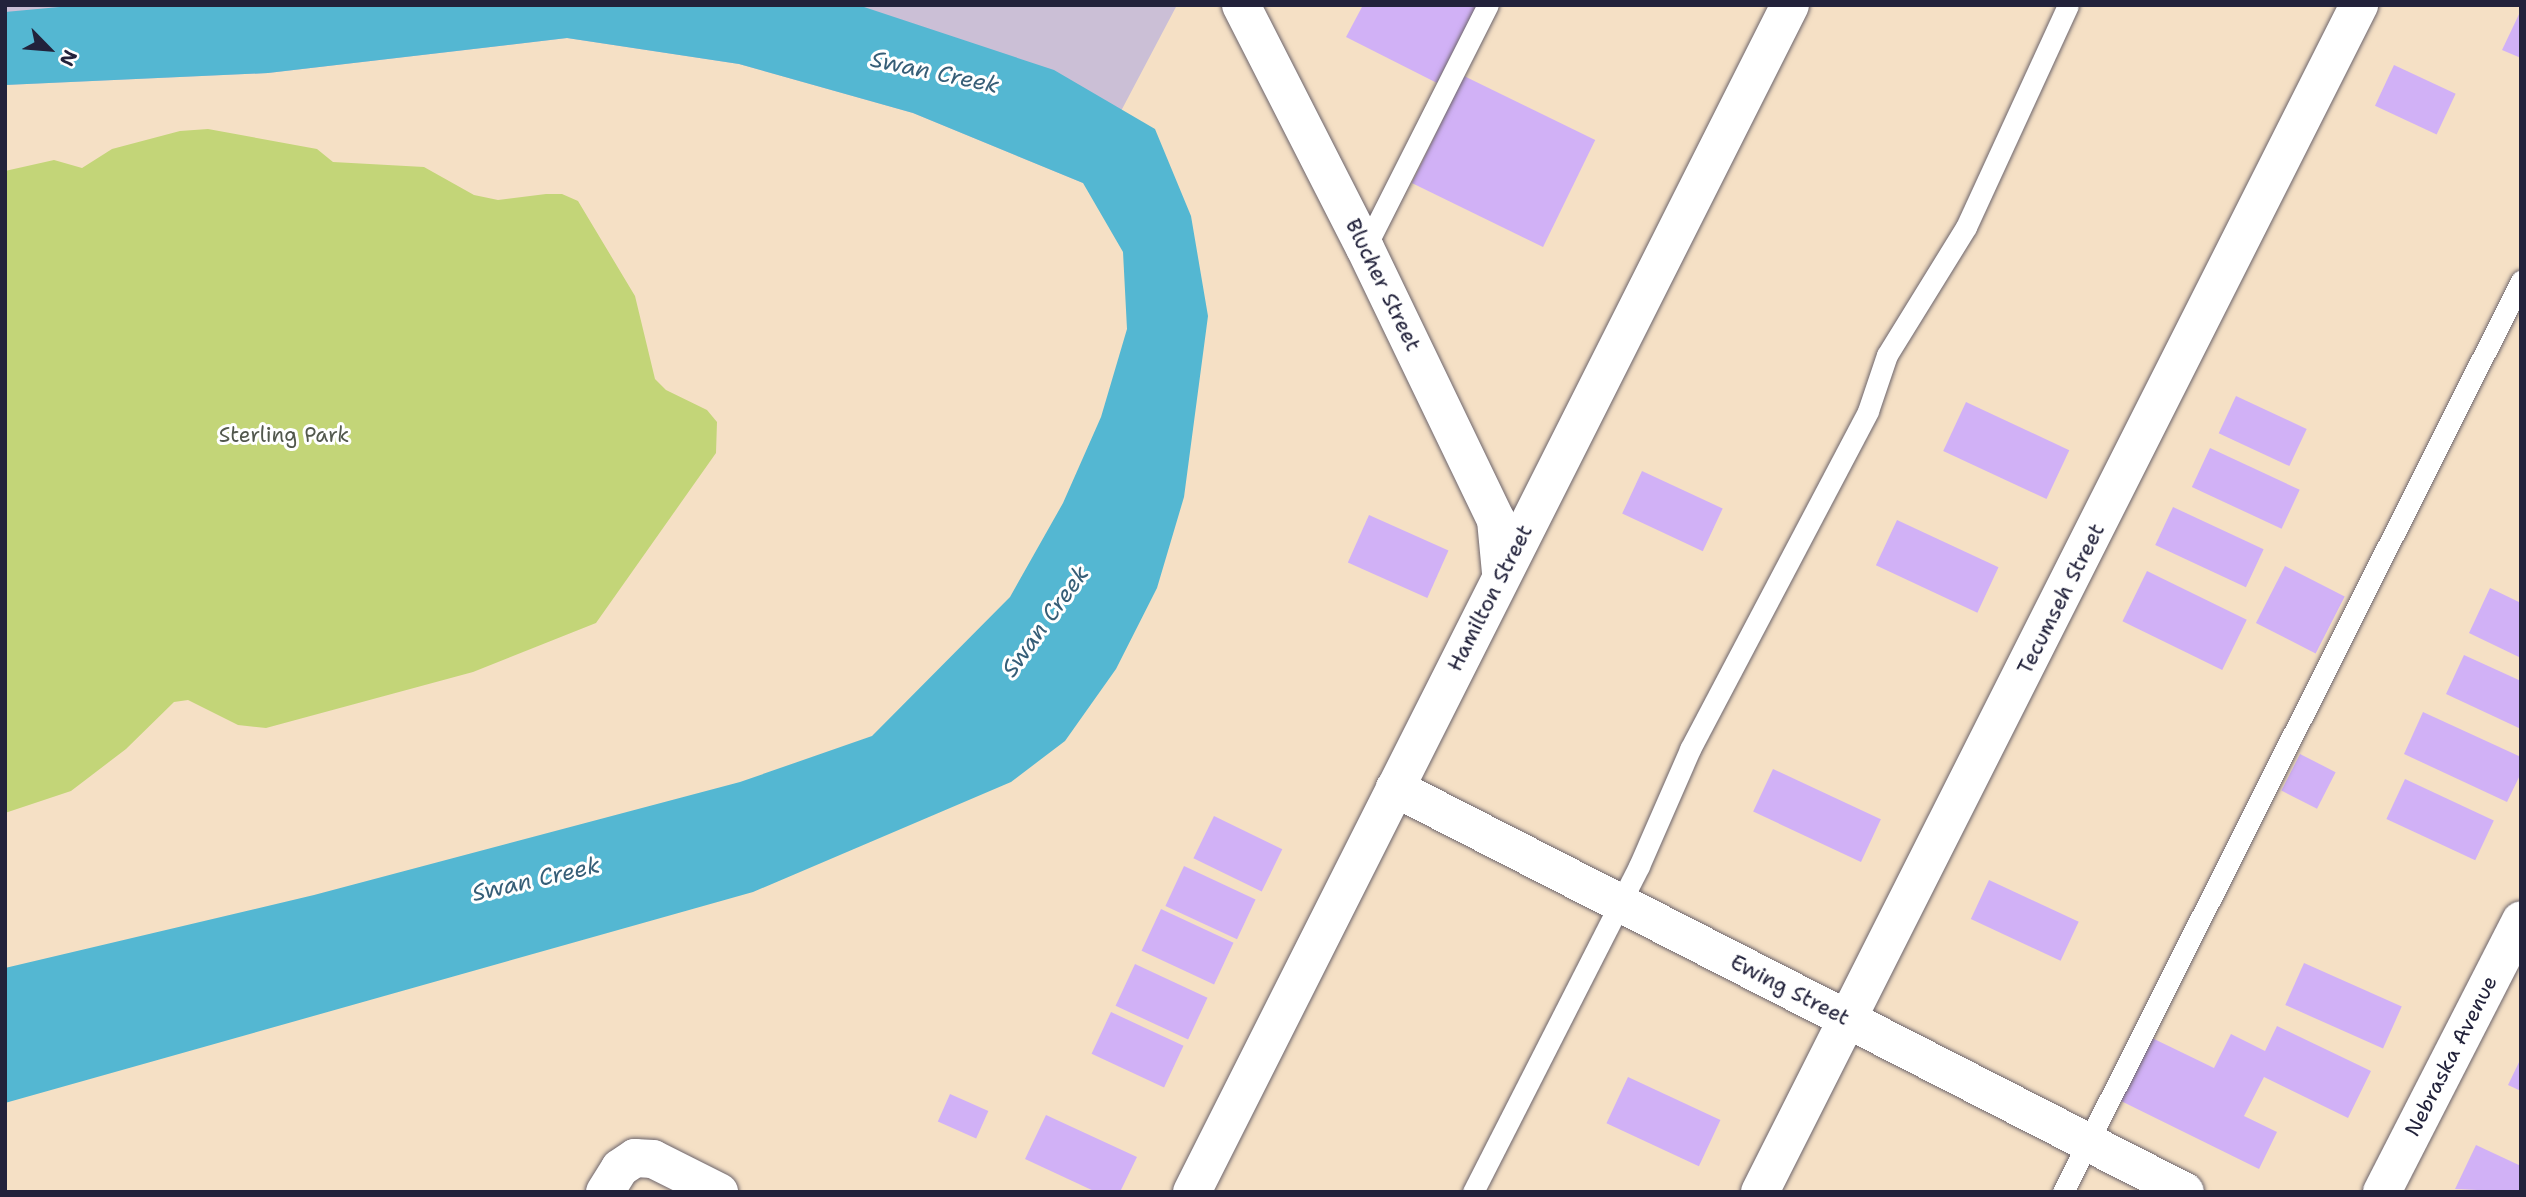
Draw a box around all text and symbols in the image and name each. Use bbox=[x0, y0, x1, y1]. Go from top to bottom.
north arrow bbox=[14, 14, 84, 84]
water label: Swan Creek bbox=[868, 45, 1002, 99]
text: N bbox=[54, 46, 83, 70]
street label: Blucher Street bbox=[1340, 215, 1426, 355]
park label: Sterling Park bbox=[219, 422, 349, 448]
street label: Tecumseh Street bbox=[2012, 519, 2110, 679]
street label: Hamilton Street bbox=[1442, 521, 1538, 675]
water label: Swan Creek bbox=[995, 560, 1095, 682]
water label: Swan Creek bbox=[469, 851, 603, 907]
street label: Ewing Street bbox=[1726, 949, 1854, 1031]
street label: Nebraska Avenue bbox=[2400, 971, 2502, 1141]

